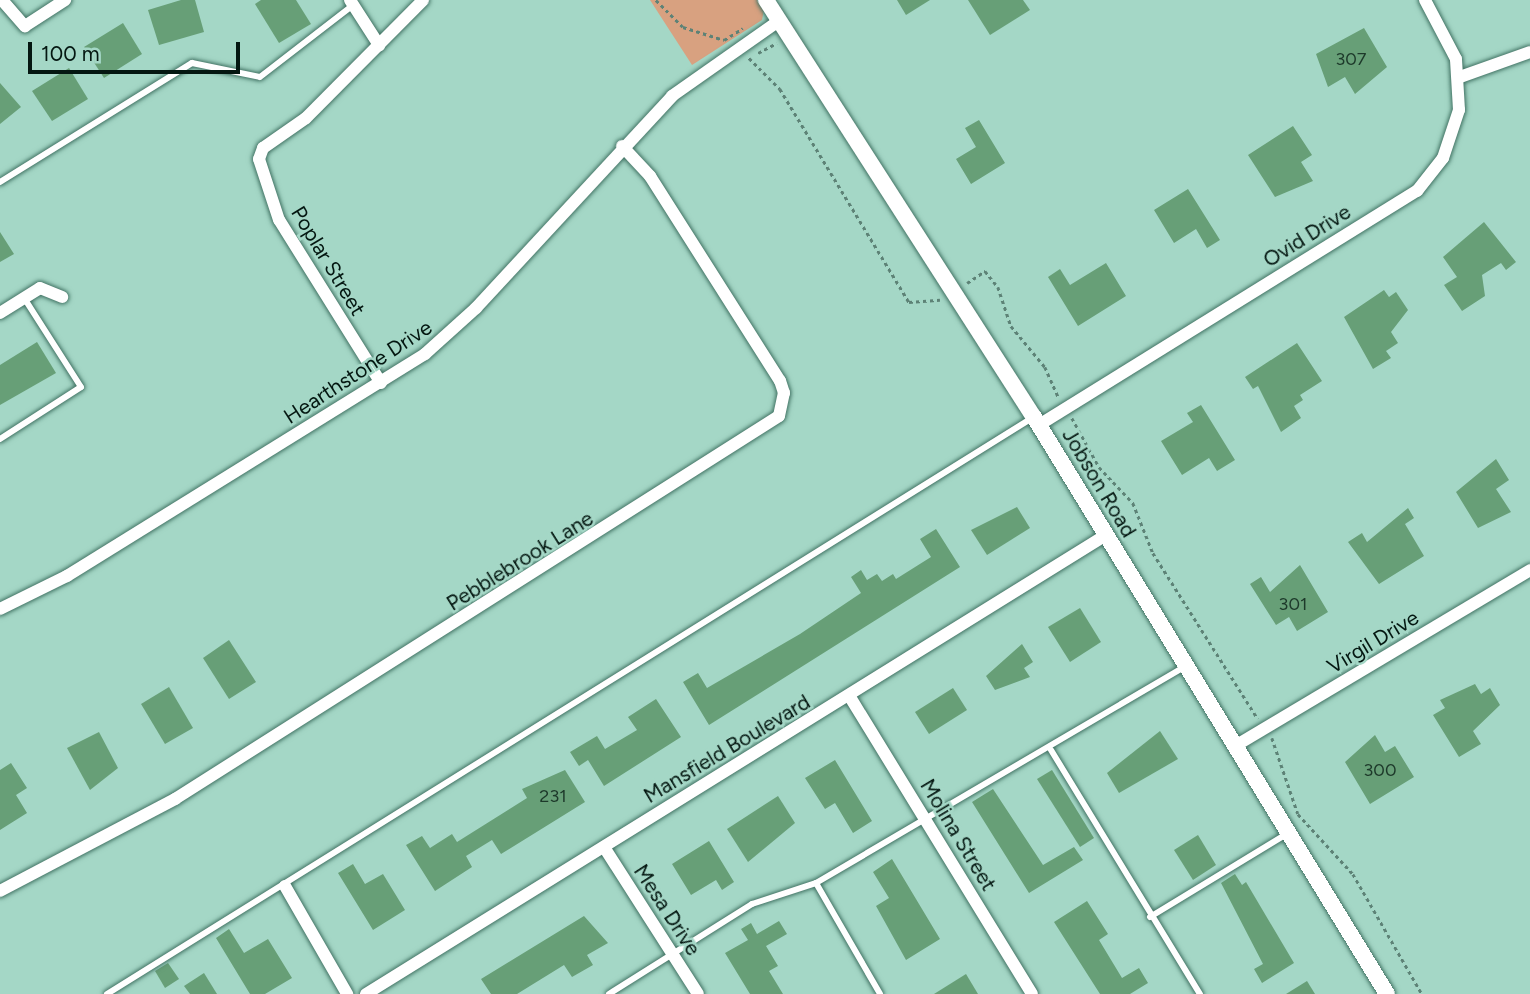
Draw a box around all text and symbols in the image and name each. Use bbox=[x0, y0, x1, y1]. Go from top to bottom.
scale bar bbox=[32, 28, 243, 72]
text: 100 m bbox=[41, 41, 100, 66]
house number: 307 bbox=[1336, 48, 1366, 70]
street label: Ovid Drive bbox=[1259, 199, 1355, 273]
street label: Poplar Street bbox=[286, 202, 370, 320]
street label: Hearthstone Drive bbox=[279, 315, 437, 429]
street label: Jobson Road bbox=[1057, 424, 1141, 542]
street label: Pebblebrook Lane bbox=[442, 506, 598, 616]
house number: 301 bbox=[1279, 593, 1307, 615]
street label: Virgil Drive bbox=[1323, 605, 1423, 679]
street label: Mansfield Boulevard bbox=[639, 689, 815, 809]
house number: 300 bbox=[1364, 759, 1396, 781]
street label: Molina Street bbox=[915, 775, 1001, 895]
house number: 231 bbox=[539, 785, 567, 807]
street label: Mesa Drive bbox=[628, 860, 706, 960]

